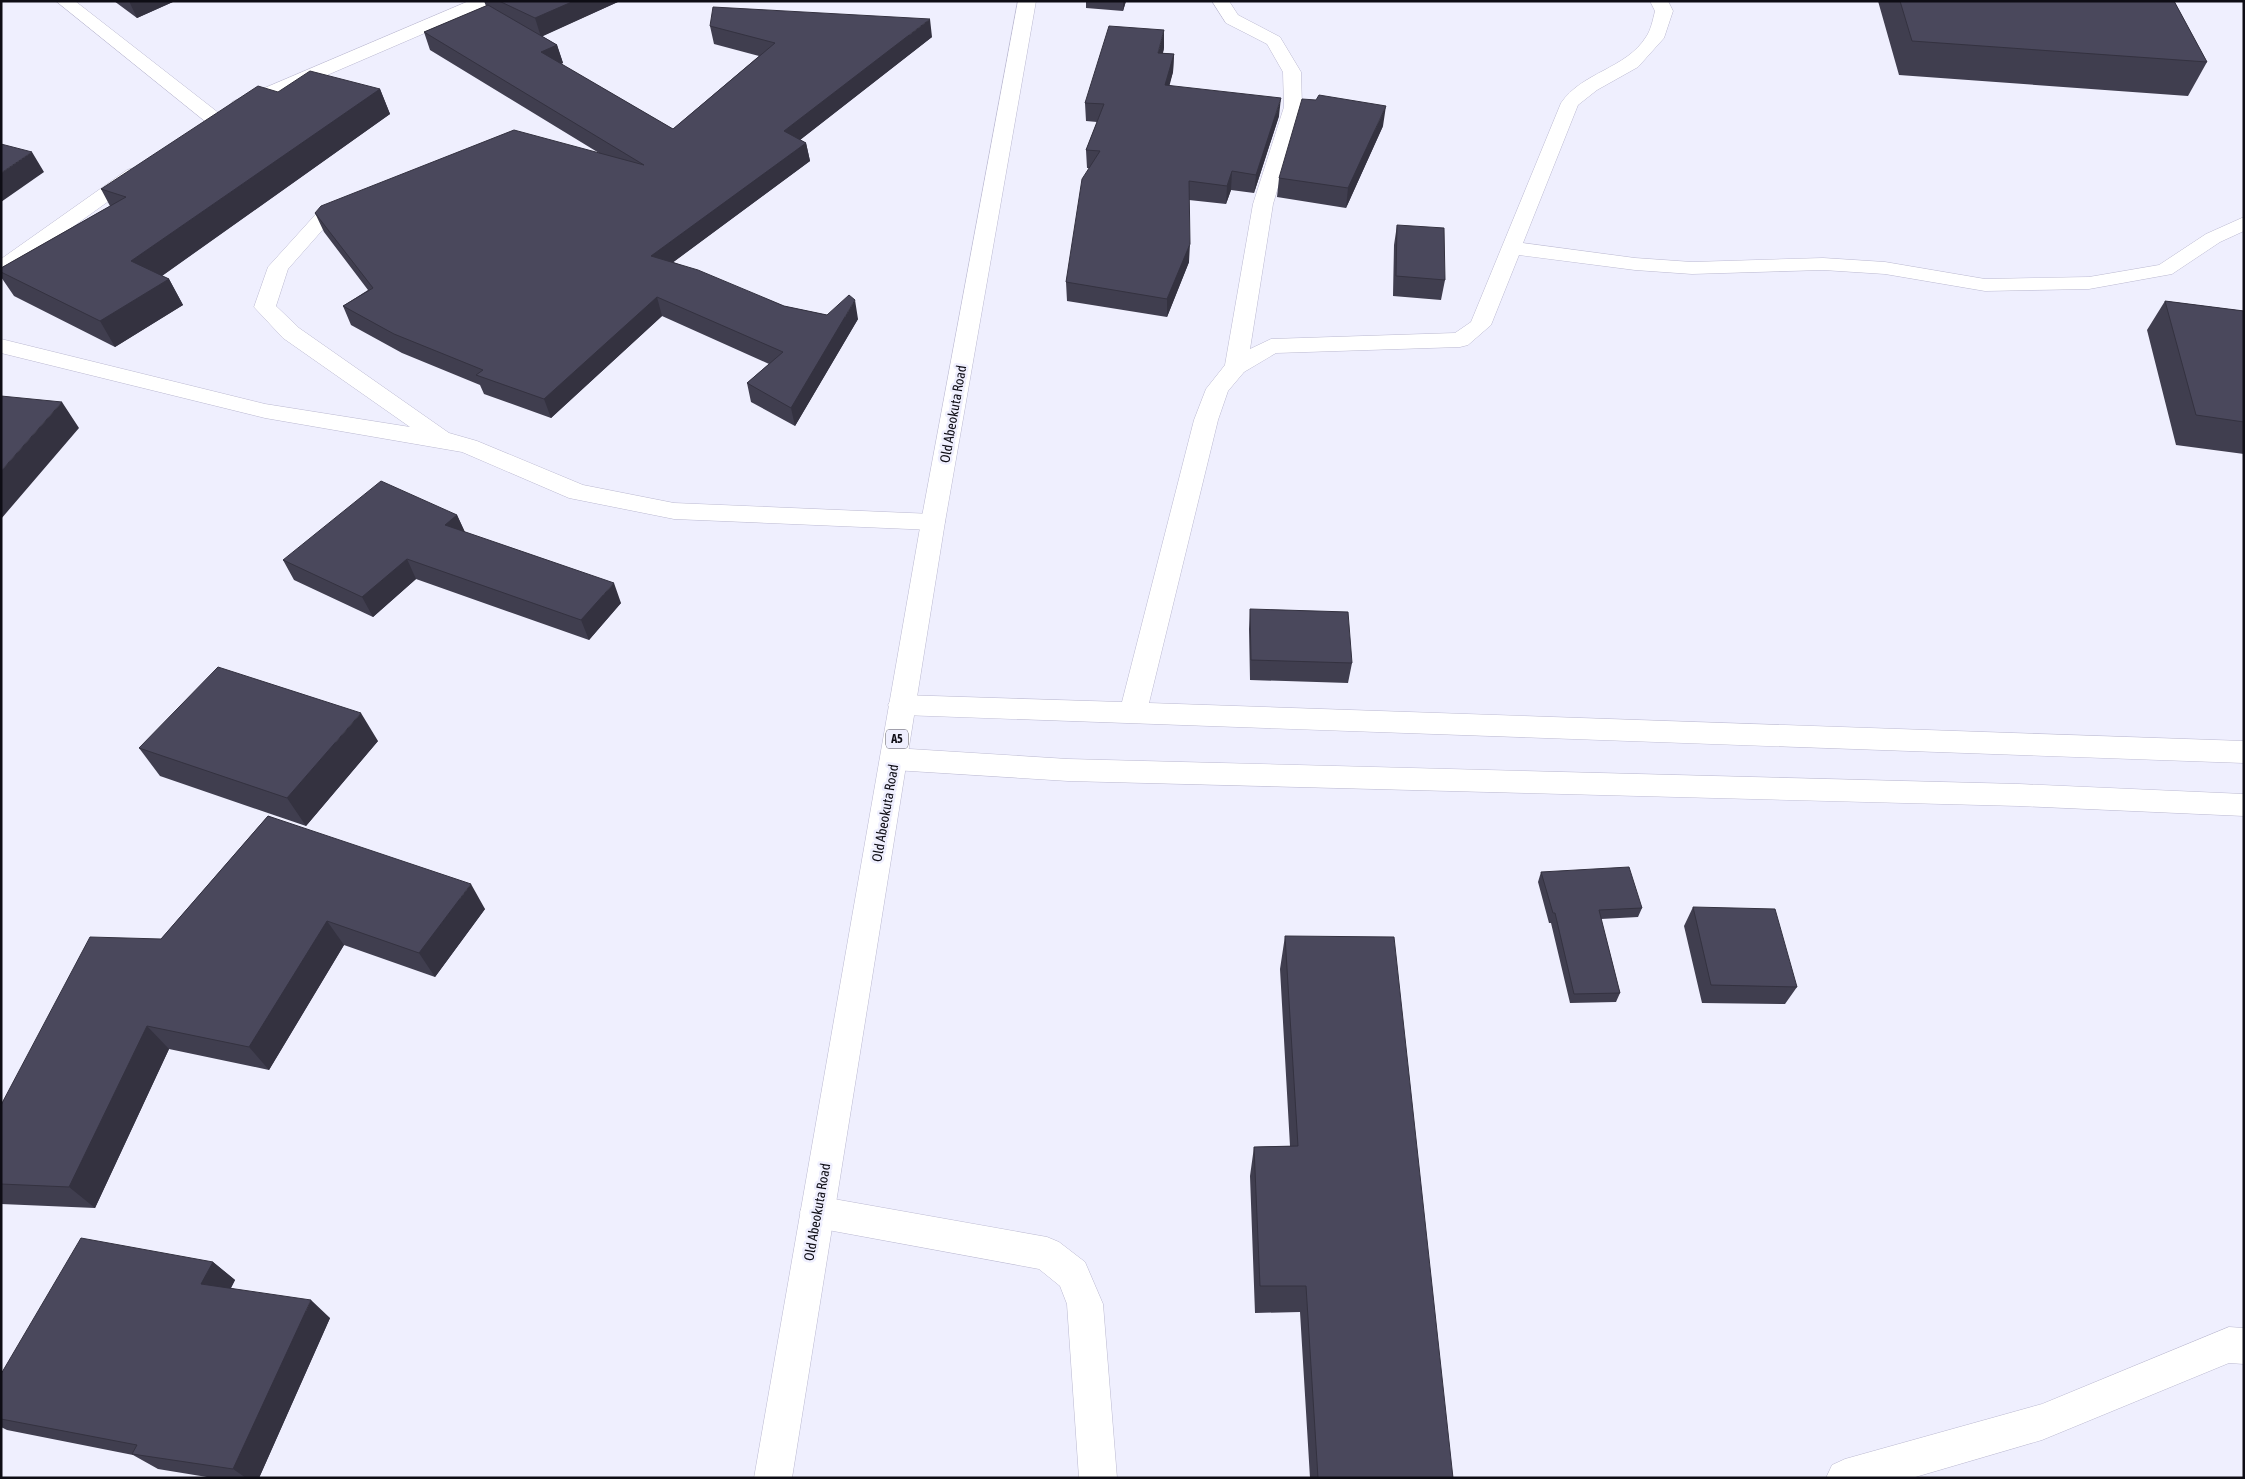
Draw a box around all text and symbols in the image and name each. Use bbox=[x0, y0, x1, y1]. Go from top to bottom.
street label: Old Abeokuta Road bbox=[937, 364, 969, 464]
road number: A5 bbox=[886, 730, 908, 749]
street label: Old Abeokuta Road bbox=[869, 763, 901, 863]
street label: Old Abeokuta Road bbox=[801, 1162, 833, 1262]

